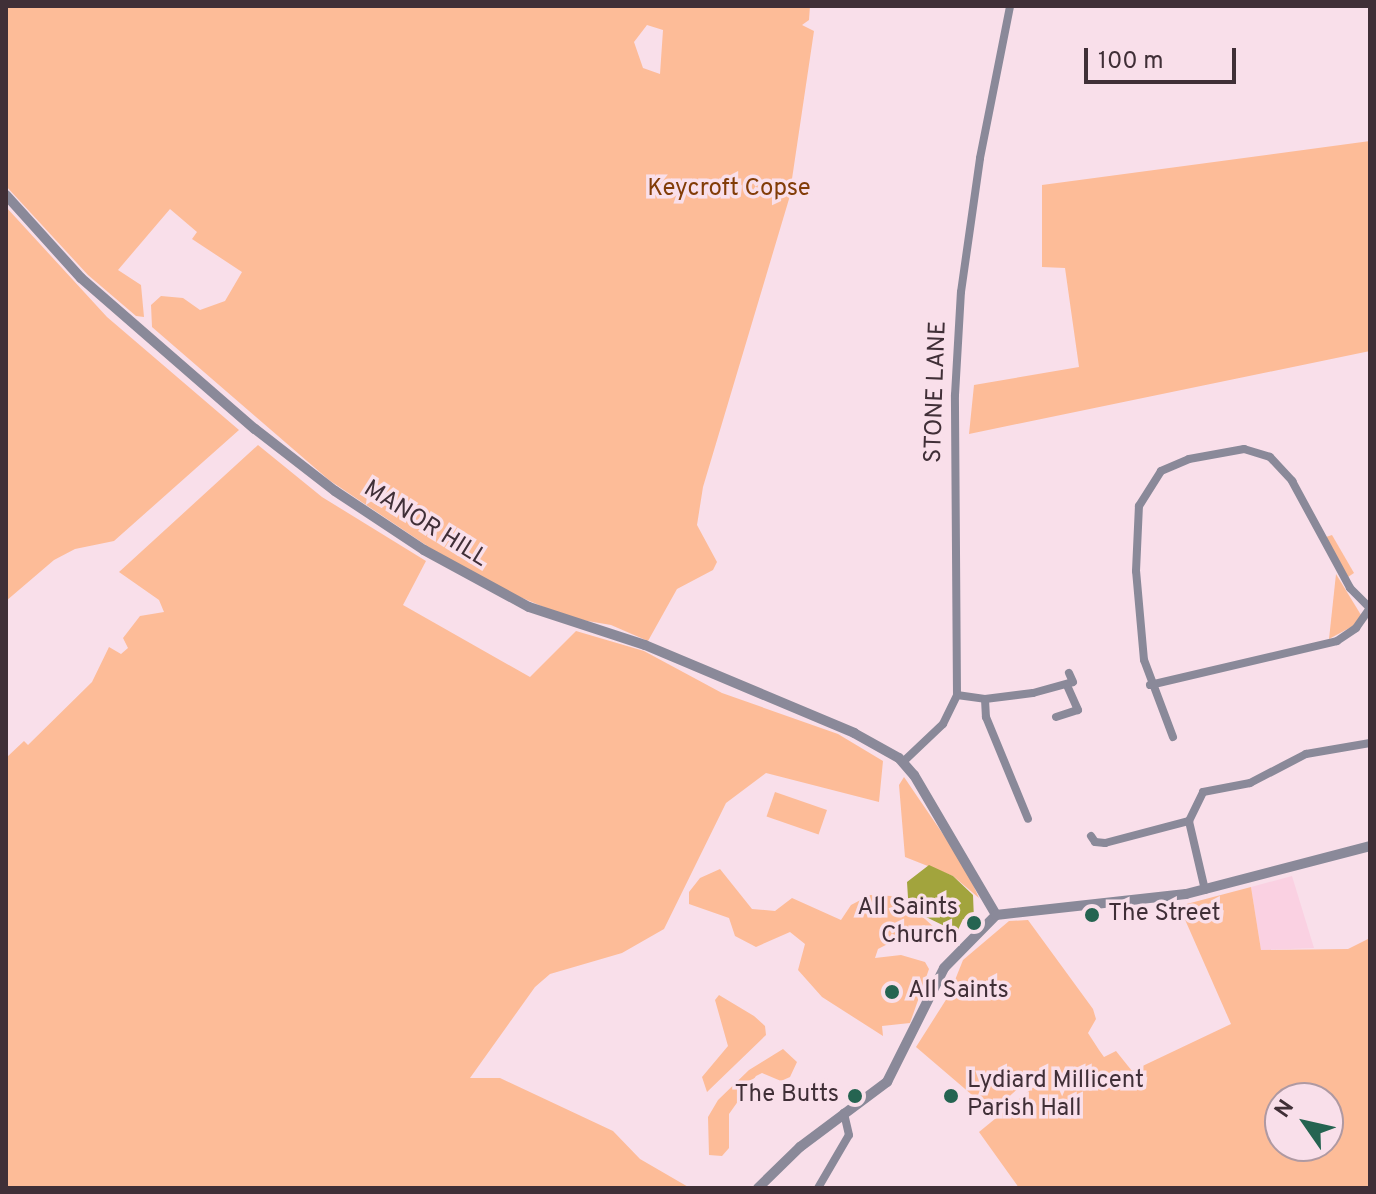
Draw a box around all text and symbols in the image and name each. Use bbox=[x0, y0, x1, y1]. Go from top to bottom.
scale bar bbox=[1088, 32, 1240, 82]
text: 100 m bbox=[1098, 47, 1164, 77]
park label: Keycroft Copse bbox=[647, 176, 811, 204]
street label: STONE LANE bbox=[920, 321, 954, 463]
street label: MANOR HILL bbox=[358, 475, 492, 575]
place label: All Saints Church bbox=[857, 895, 958, 951]
place label: The Street bbox=[1108, 901, 1220, 929]
marker: The Street bbox=[1083, 906, 1101, 924]
marker: All Saints Church bbox=[965, 914, 983, 932]
place label: All Saints bbox=[908, 978, 1009, 1006]
marker: All Saints bbox=[883, 983, 901, 1001]
place label: Lydiard Millicent Parish Hall bbox=[967, 1068, 1144, 1124]
place label: The Butts bbox=[735, 1082, 839, 1110]
north arrow bbox=[1264, 1082, 1344, 1162]
marker: The Butts bbox=[846, 1087, 864, 1105]
marker: Lydiard Millicent Parish Hall bbox=[942, 1087, 960, 1105]
text: N bbox=[1270, 1095, 1301, 1124]

